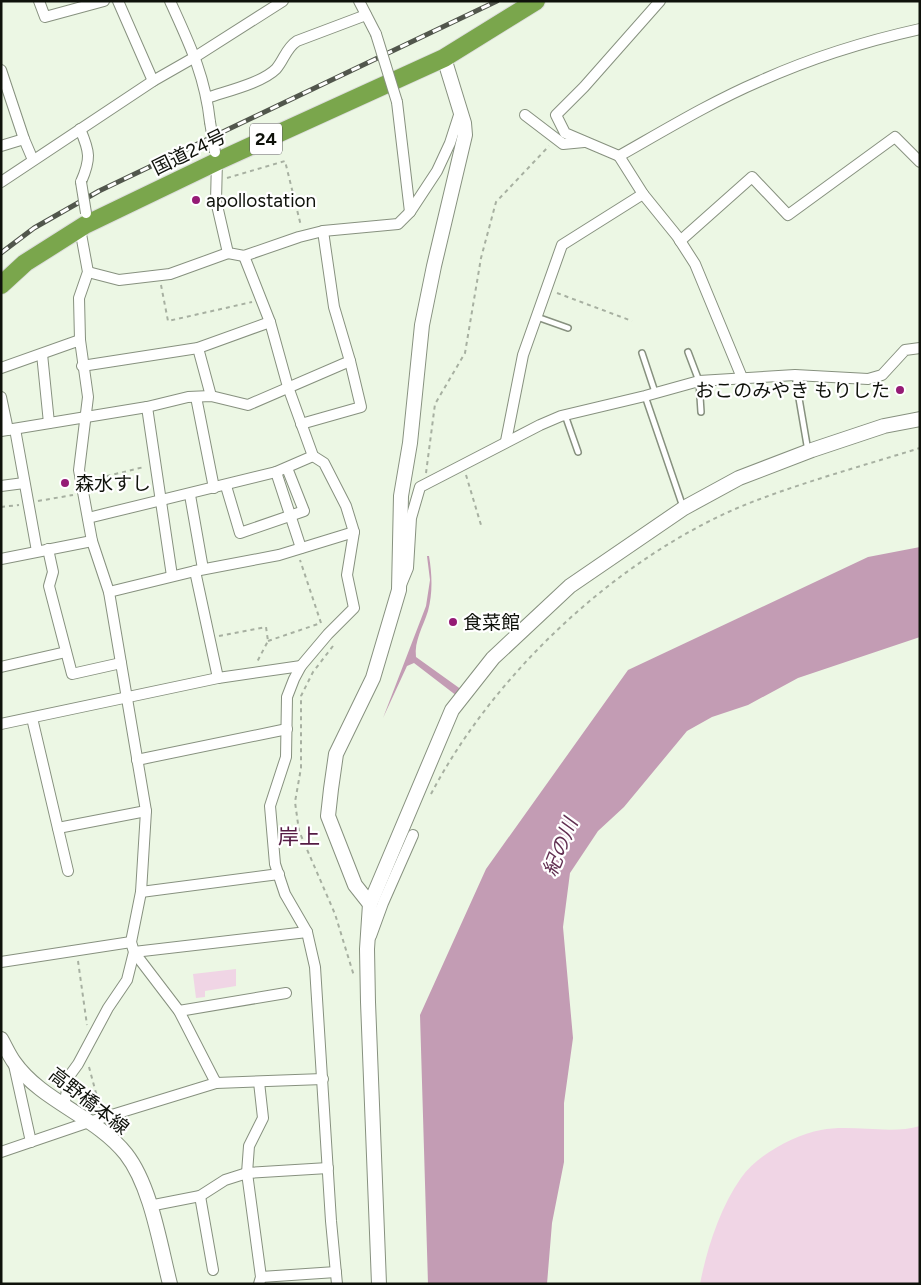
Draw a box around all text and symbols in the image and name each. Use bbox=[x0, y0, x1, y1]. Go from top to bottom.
street label: 国道24号 bbox=[148, 124, 230, 180]
road number: 24 bbox=[250, 124, 282, 154]
place label: apollostation bbox=[206, 189, 316, 212]
marker: apollostation bbox=[190, 194, 202, 206]
place label: おこのみやき もりした bbox=[695, 379, 890, 402]
marker: おこのみやき もりした bbox=[894, 384, 906, 396]
place label: 森水すし bbox=[75, 472, 151, 495]
marker: 森水すし bbox=[59, 477, 71, 489]
place label: 食菜館 bbox=[463, 611, 520, 634]
marker: 食菜館 bbox=[447, 616, 459, 628]
water label: 紀の川 bbox=[538, 813, 583, 879]
district label: 岸上 bbox=[278, 824, 320, 849]
street label: 高野橋本線 bbox=[44, 1063, 134, 1139]

